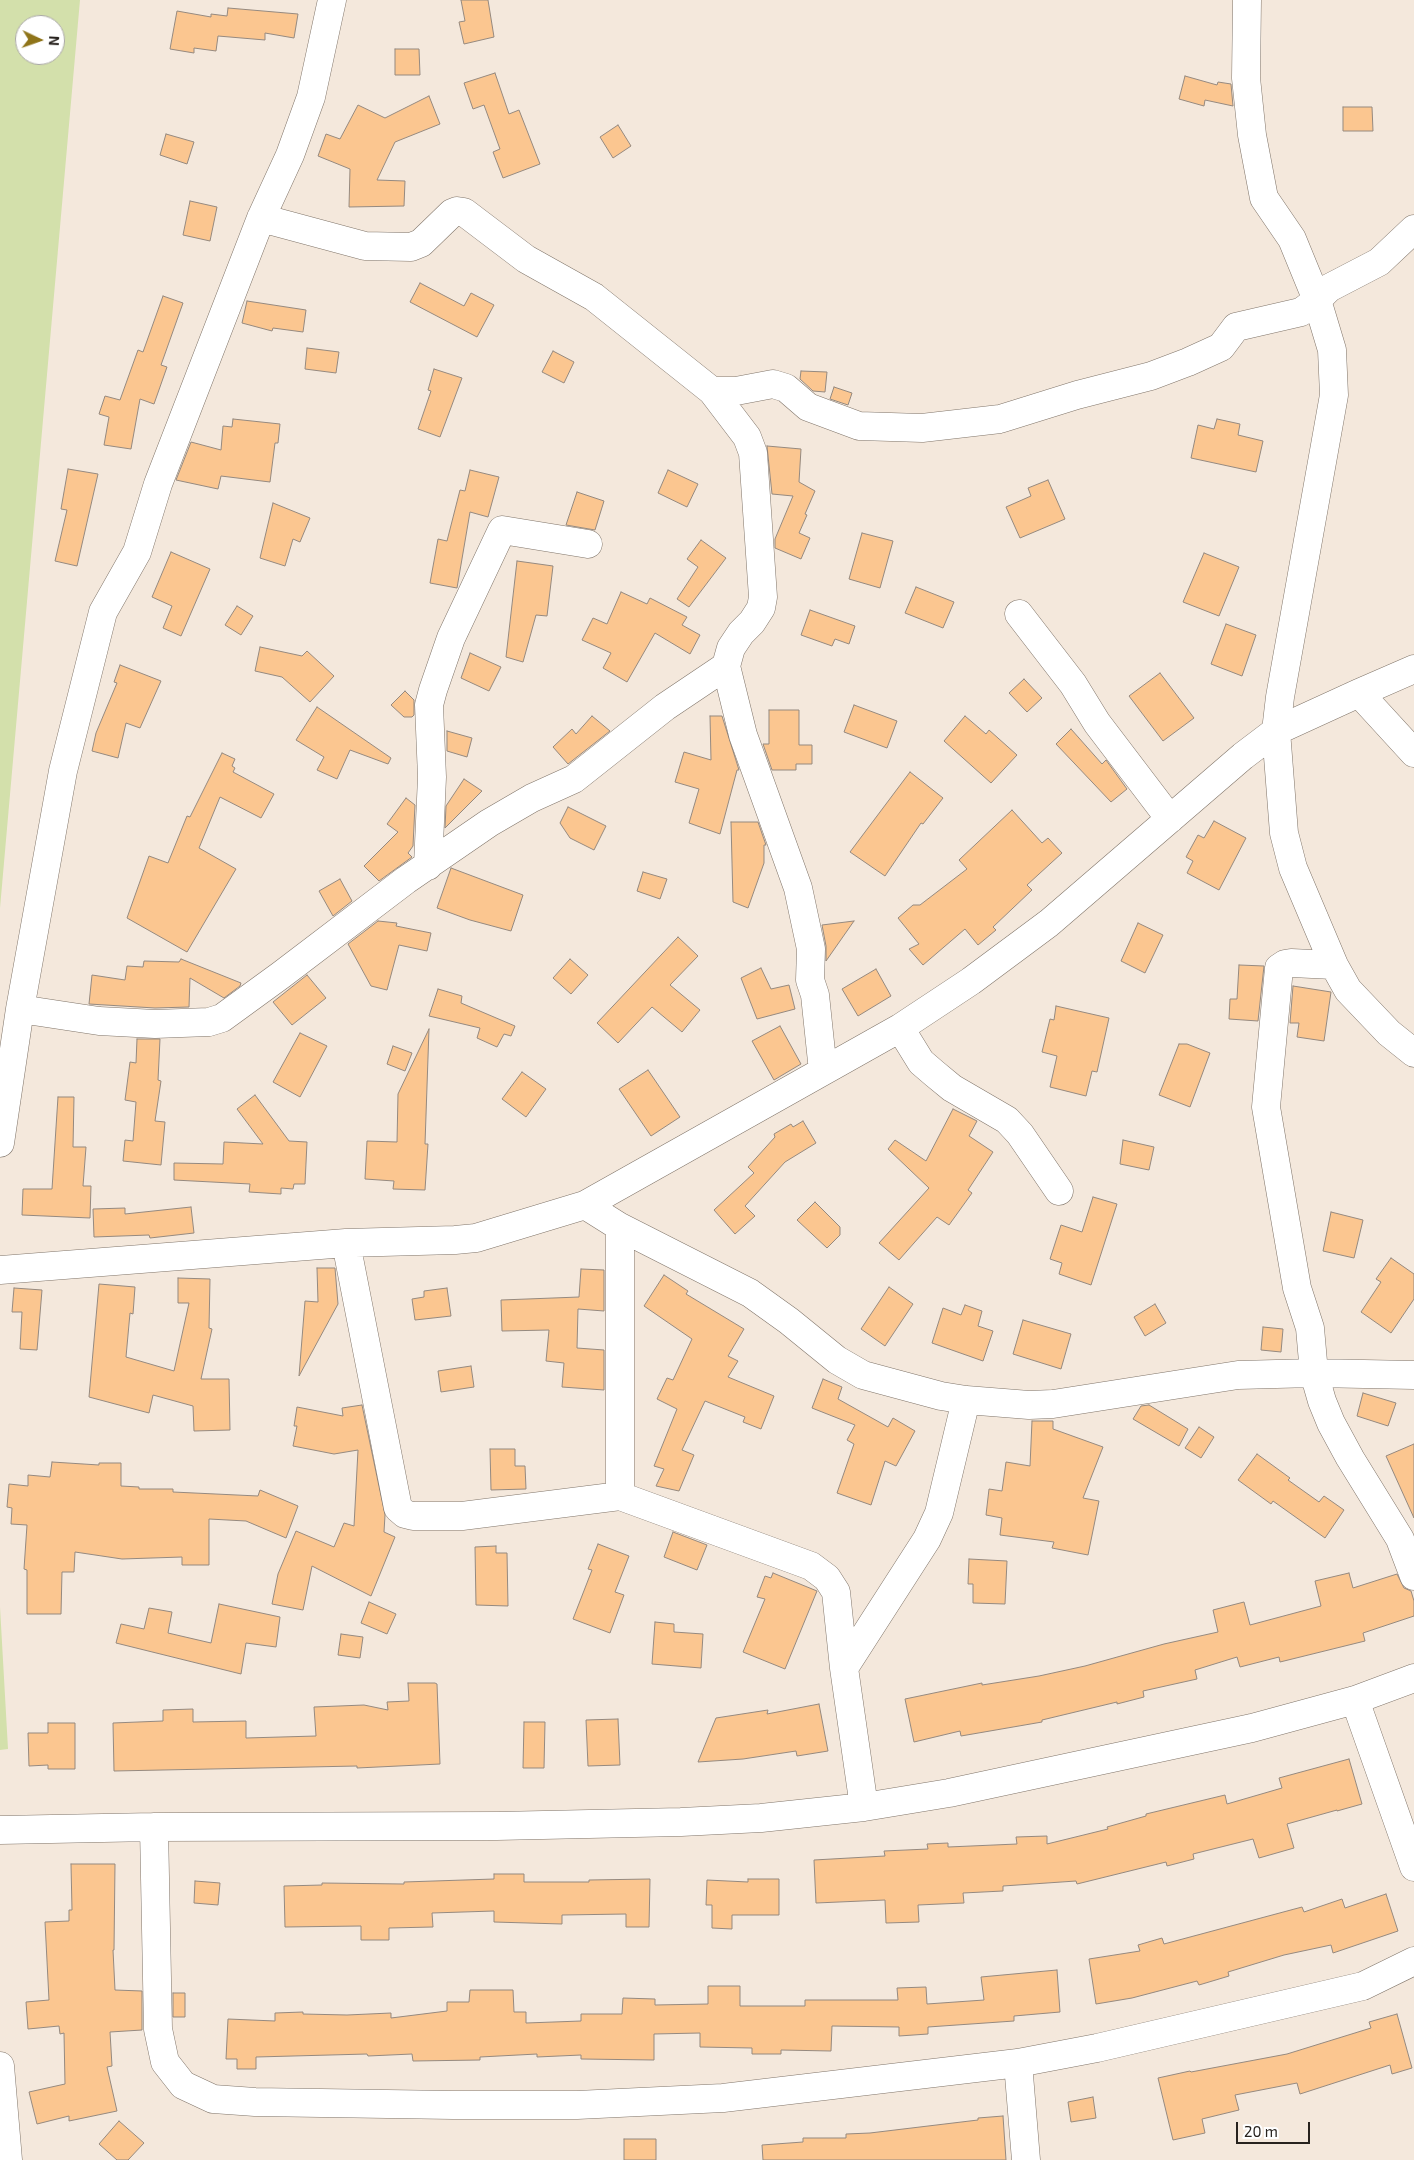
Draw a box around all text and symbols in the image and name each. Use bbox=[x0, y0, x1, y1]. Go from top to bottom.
north arrow bbox=[15, 15, 65, 65]
text: N bbox=[46, 35, 63, 46]
scale bar bbox=[1239, 2112, 1313, 2144]
text: 20 m bbox=[1244, 2122, 1278, 2140]

